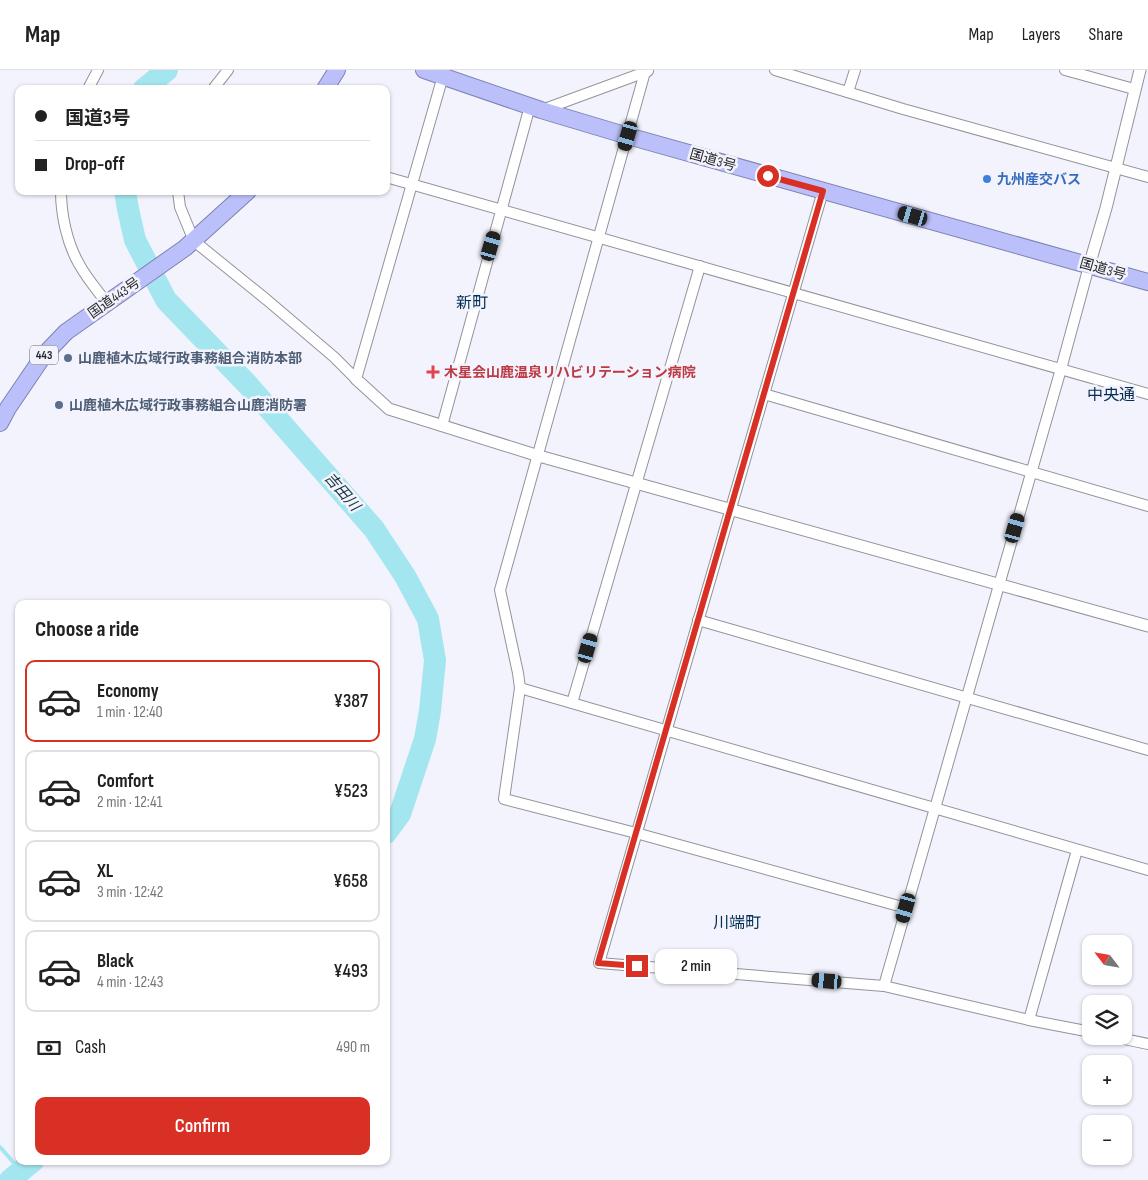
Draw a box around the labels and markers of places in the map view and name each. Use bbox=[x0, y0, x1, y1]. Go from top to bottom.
place label: 九州産交バス bbox=[997, 171, 1081, 188]
marker: 九州産交バス bbox=[981, 173, 993, 185]
place label: 山鹿植木広域行政事務組合消防本部 bbox=[78, 350, 302, 367]
marker: 山鹿植木広域行政事務組合消防本部 bbox=[62, 352, 74, 364]
place label: 木星会山鹿温泉リハビリテーション病院 bbox=[444, 364, 696, 381]
marker: 木星会山鹿温泉リハビリテーション病院 bbox=[426, 365, 440, 379]
place label: 山鹿植木広域行政事務組合山鹿消防署 bbox=[69, 397, 307, 414]
marker: 山鹿植木広域行政事務組合山鹿消防署 bbox=[53, 399, 65, 411]

